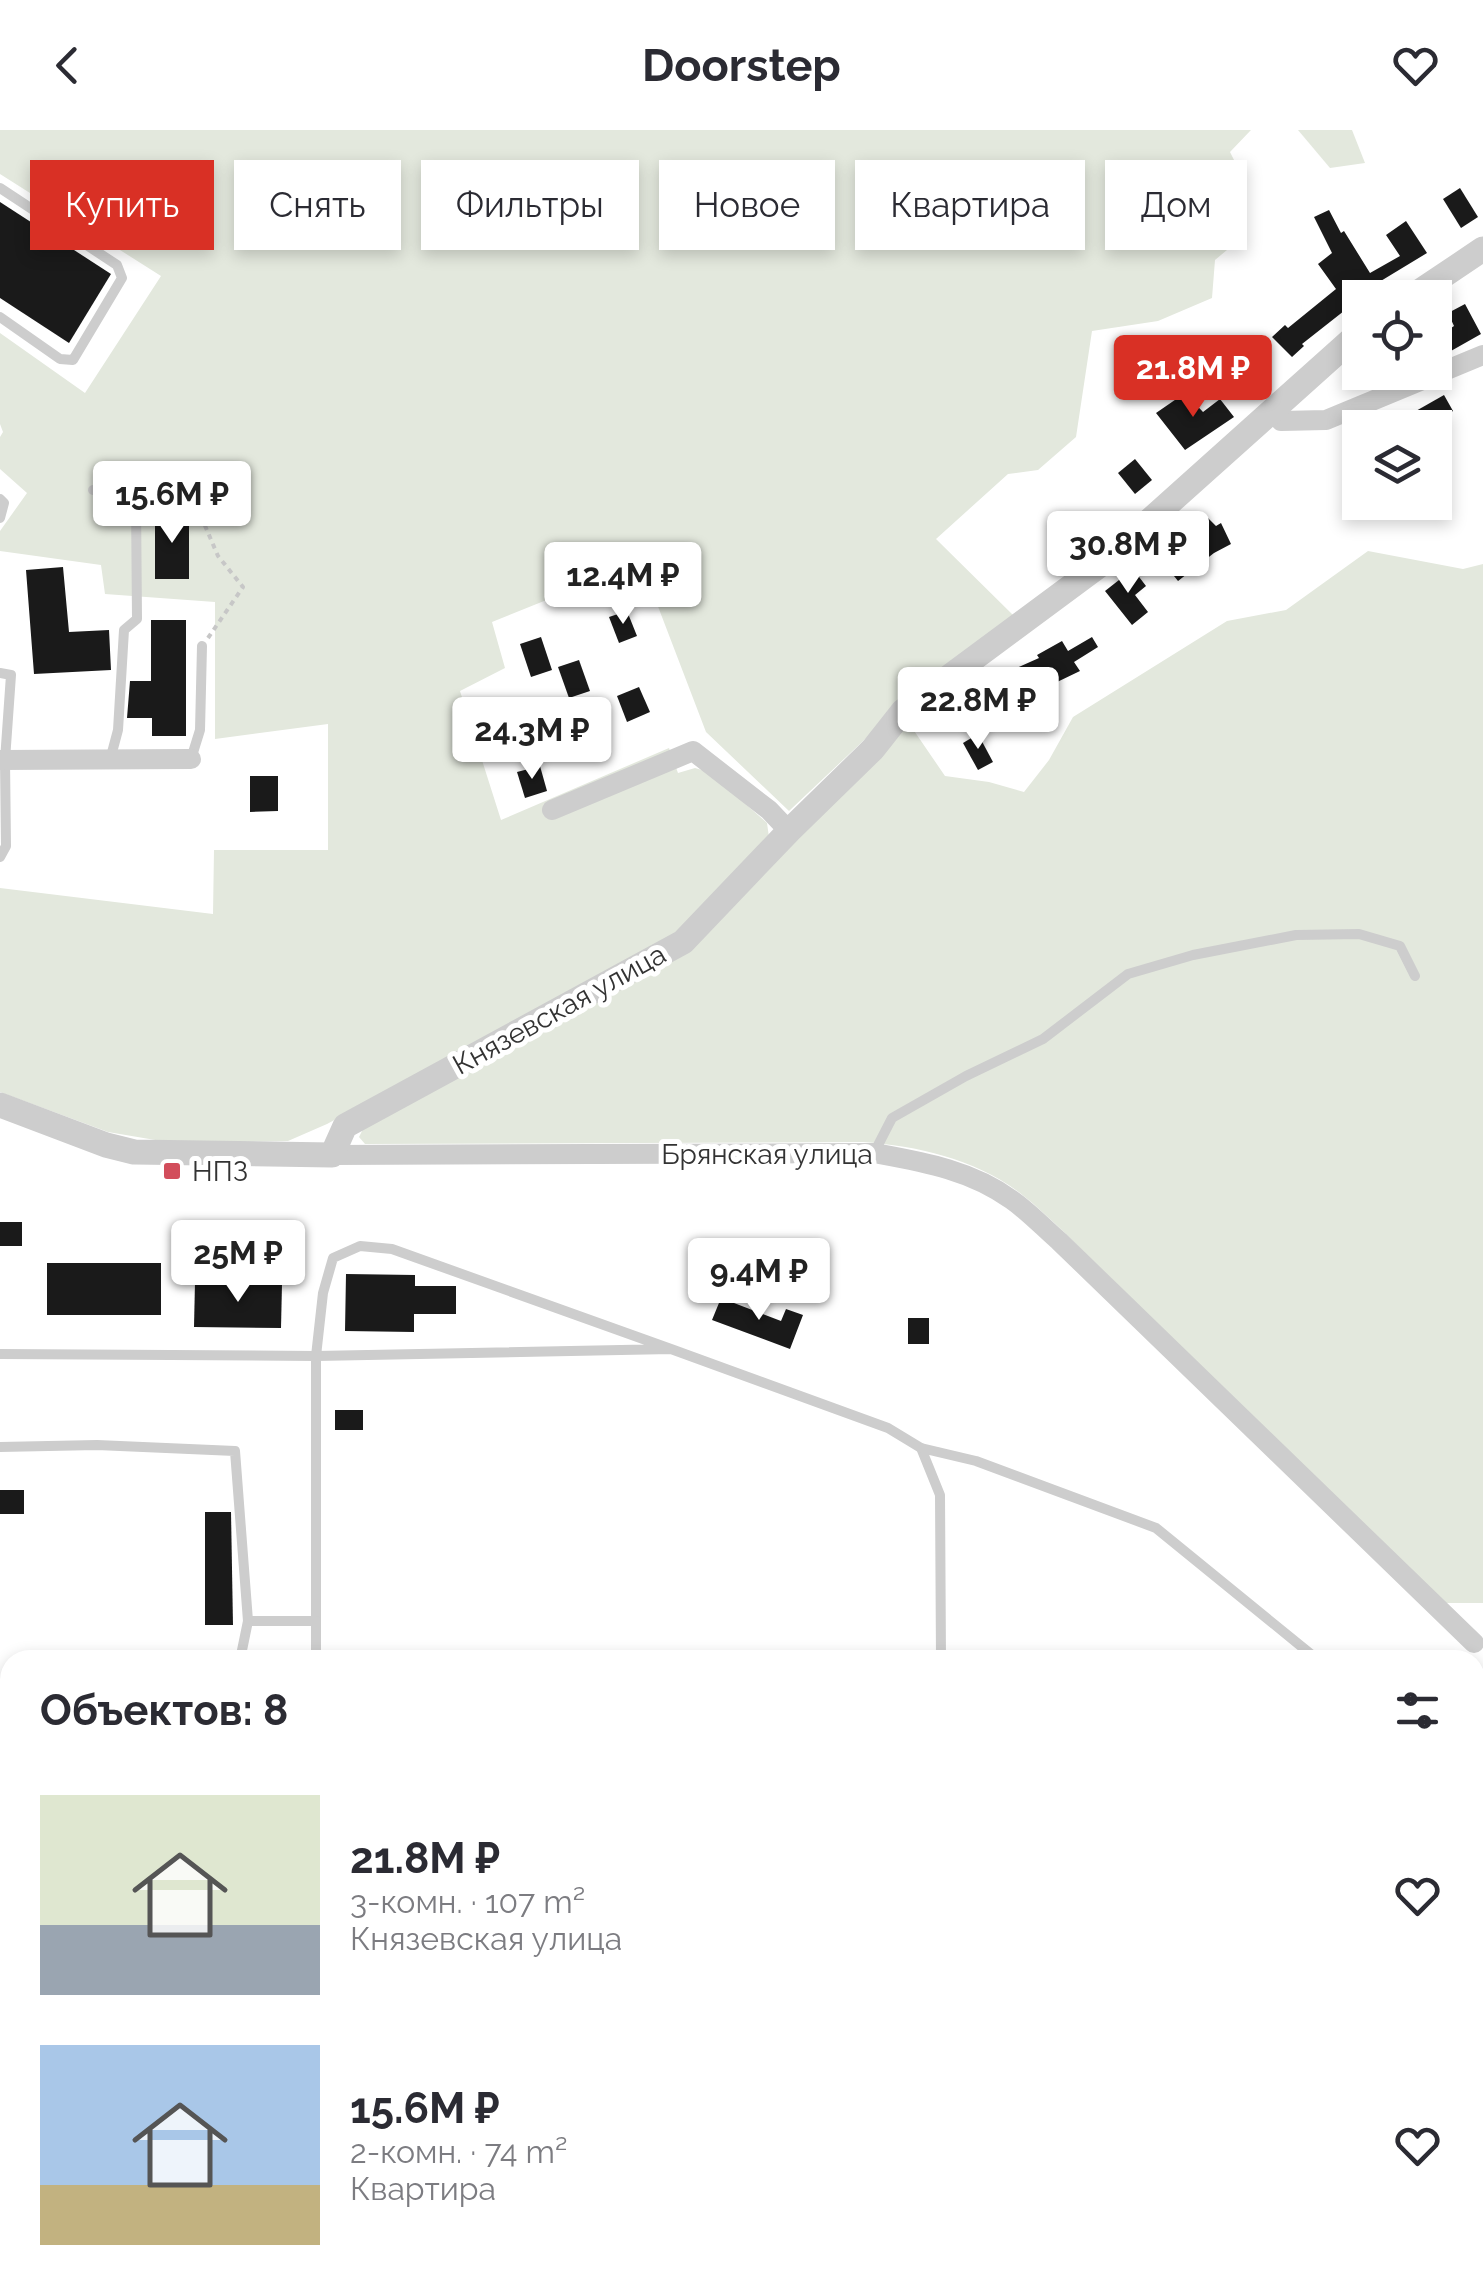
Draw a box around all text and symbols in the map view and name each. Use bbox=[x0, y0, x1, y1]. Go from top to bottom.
icon: back bbox=[40, 38, 95, 93]
icon: heart bbox=[1388, 38, 1443, 93]
text: Doorstep bbox=[642, 39, 841, 92]
chip: Купить bbox=[30, 160, 214, 250]
chip: Снять bbox=[234, 160, 401, 250]
chip: Фильтры bbox=[421, 160, 639, 250]
chip: Новое bbox=[659, 160, 835, 250]
chip: Квартира bbox=[855, 160, 1085, 250]
chip: Дом bbox=[1105, 160, 1247, 250]
map controls bbox=[1342, 280, 1452, 520]
button: locate bbox=[1342, 280, 1452, 390]
pin: 21.8M ₽ bbox=[1101, 335, 1285, 420]
text: 21.8M ₽ bbox=[1136, 349, 1250, 386]
button: layers bbox=[1342, 410, 1452, 520]
pin: 15.6M ₽ bbox=[80, 461, 264, 546]
text: 15.6M ₽ bbox=[115, 475, 229, 512]
pin: 30.8M ₽ bbox=[1036, 511, 1220, 596]
text: 30.8M ₽ bbox=[1069, 525, 1187, 562]
pin: 12.4M ₽ bbox=[531, 542, 715, 627]
text: 12.4M ₽ bbox=[566, 556, 680, 593]
pin: 22.8M ₽ bbox=[886, 667, 1070, 752]
text: 22.8M ₽ bbox=[920, 681, 1036, 718]
pin: 24.3M ₽ bbox=[440, 697, 624, 782]
text: 24.3M ₽ bbox=[474, 711, 590, 748]
street label: Князевская улица bbox=[447, 937, 671, 1082]
street label: Брянская улица bbox=[661, 1138, 873, 1171]
place label: НПЗ bbox=[192, 1155, 248, 1188]
marker: НПЗ bbox=[161, 1160, 183, 1182]
pin: 25M ₽ bbox=[168, 1220, 308, 1305]
text: 25M ₽ bbox=[193, 1234, 283, 1271]
pin: 9.4M ₽ bbox=[678, 1238, 840, 1323]
text: 9.4M ₽ bbox=[710, 1252, 808, 1289]
icon: filters bbox=[1390, 1683, 1445, 1738]
text: Объектов: 8 bbox=[40, 1686, 288, 1735]
text: 21.8M ₽ bbox=[350, 1834, 500, 1883]
icon: home bbox=[120, 1835, 240, 1955]
icon: heart bbox=[1390, 1868, 1445, 1923]
text: 3-комн. · 107 m² bbox=[350, 1883, 585, 1920]
text: Князевская улица bbox=[350, 1920, 622, 1957]
text: 15.6M ₽ bbox=[350, 2084, 500, 2133]
icon: home bbox=[120, 2085, 240, 2205]
icon: heart bbox=[1390, 2118, 1445, 2173]
text: 2-комн. · 74 m² bbox=[350, 2133, 567, 2170]
text: Квартира bbox=[350, 2170, 496, 2207]

